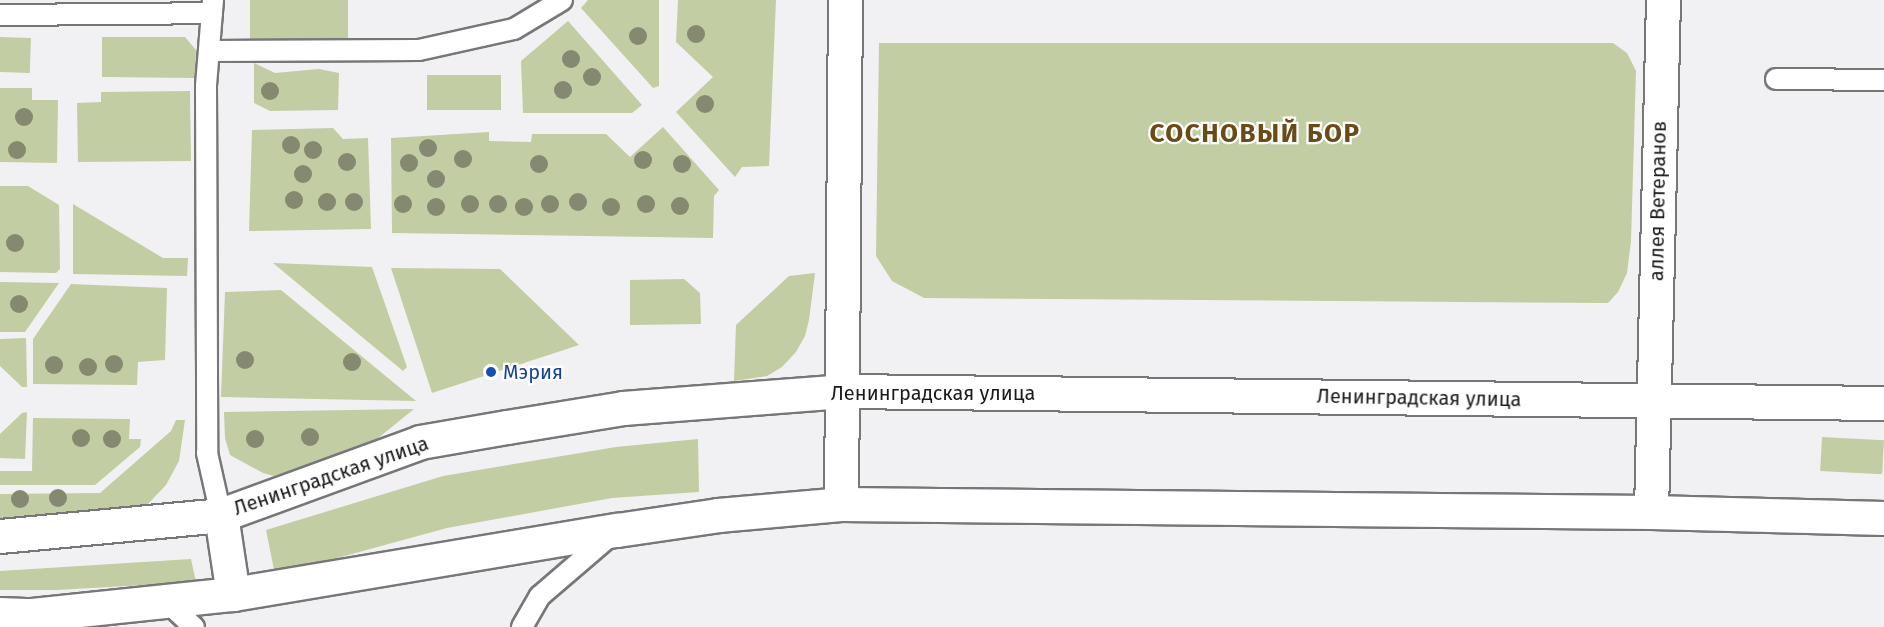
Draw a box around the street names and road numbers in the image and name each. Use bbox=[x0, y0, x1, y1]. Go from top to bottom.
street label: аллея Ветеранов bbox=[1645, 121, 1671, 281]
street label: Ленинградская улица bbox=[831, 381, 1035, 405]
street label: Ленинградская улица bbox=[1316, 384, 1522, 412]
street label: Ленинградская улица bbox=[230, 431, 432, 521]

